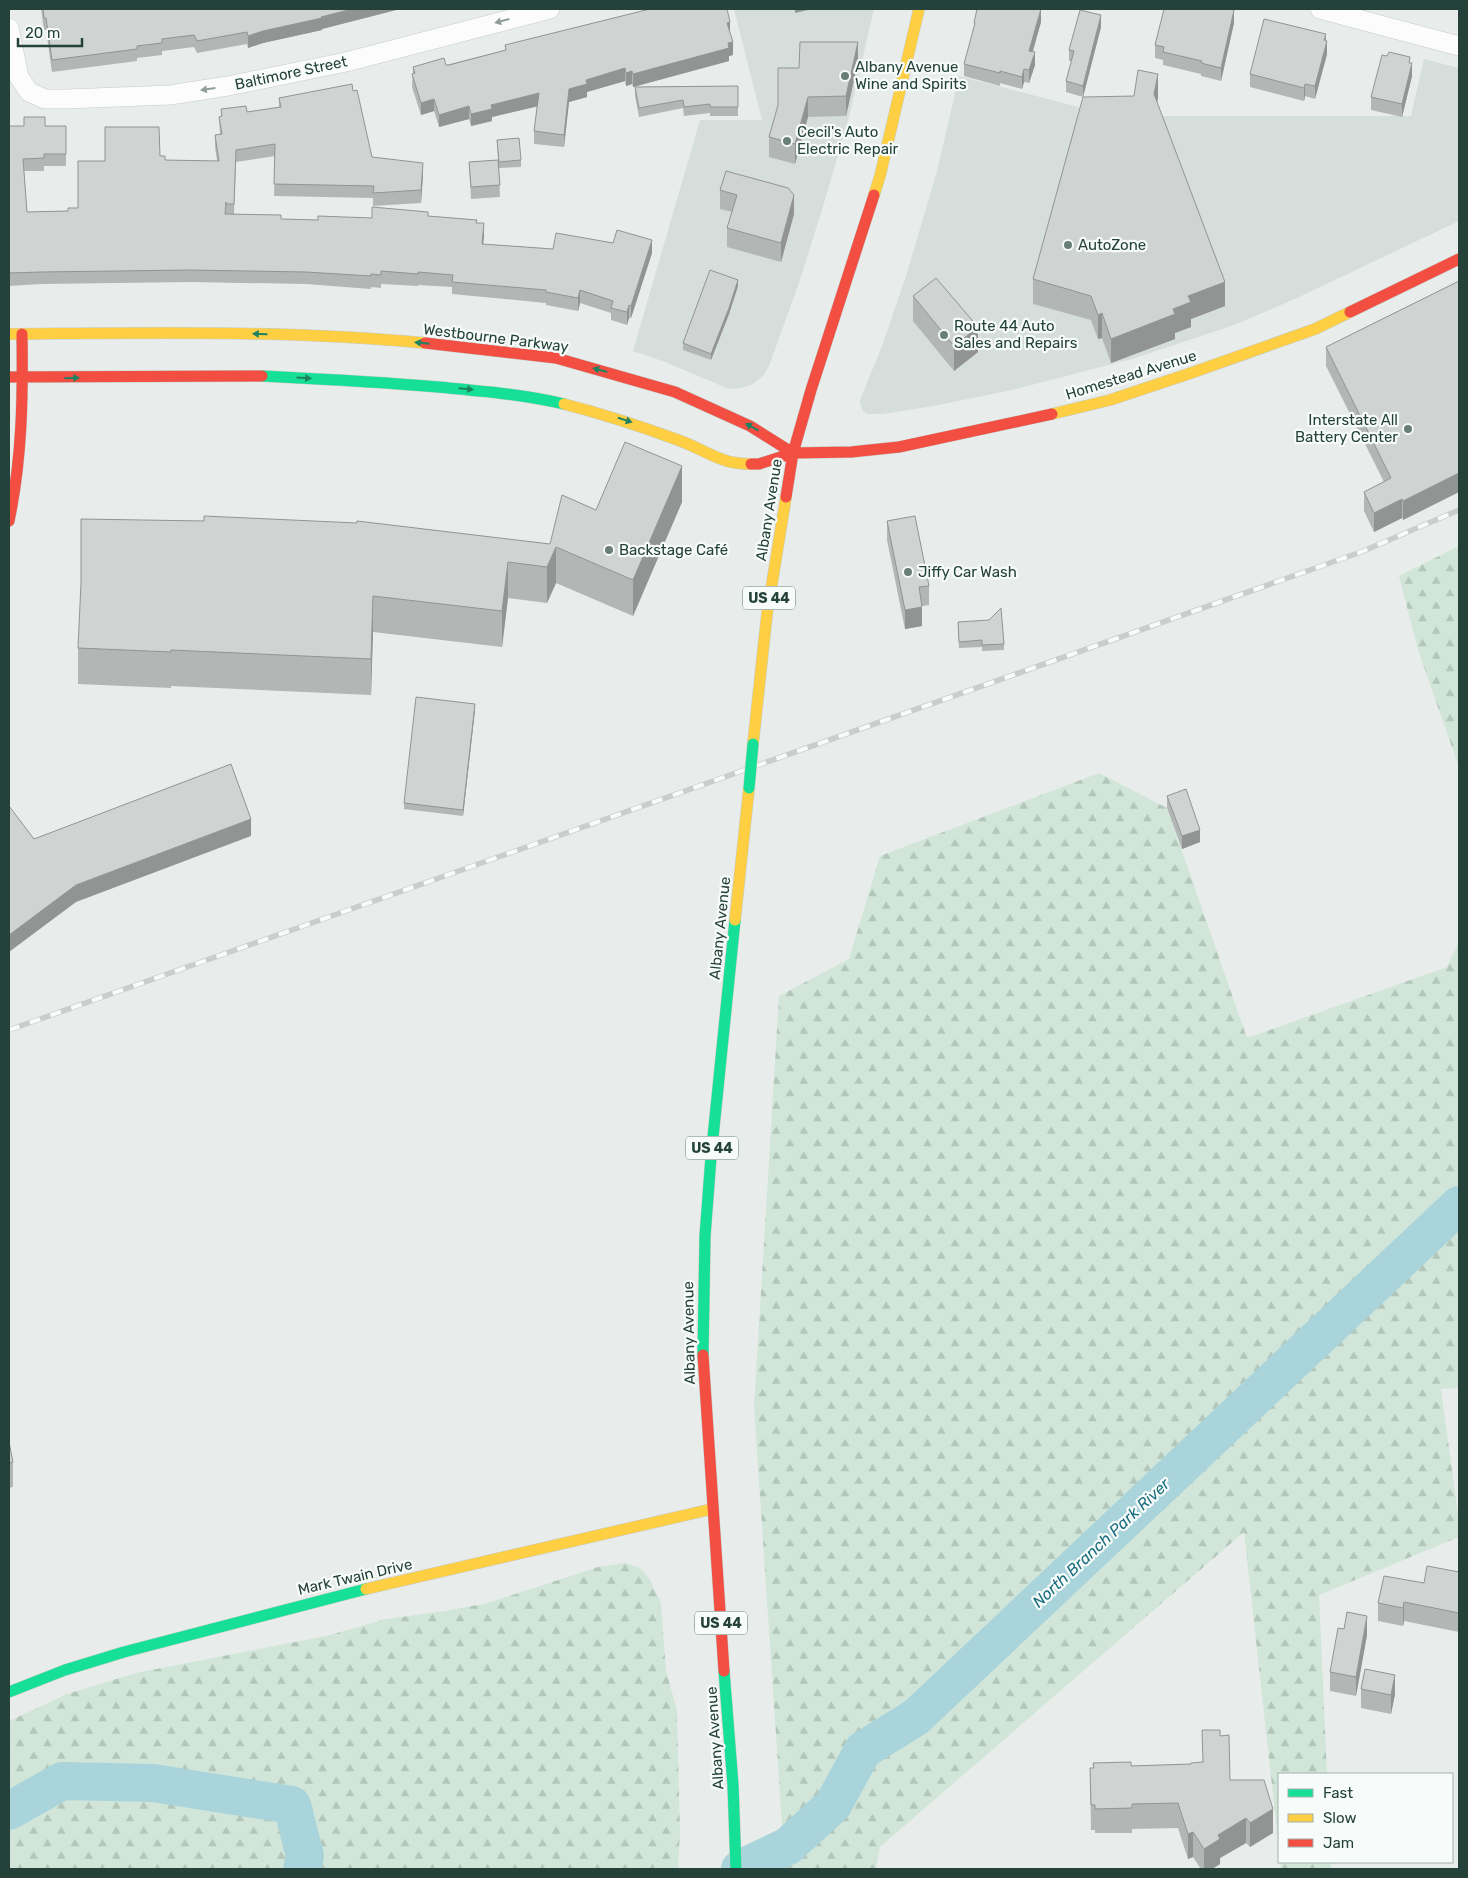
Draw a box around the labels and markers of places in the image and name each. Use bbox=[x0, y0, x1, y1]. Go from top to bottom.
place label: Albany Avenue Wine and Spirits bbox=[855, 58, 967, 93]
marker: Albany Avenue Wine and Spirits bbox=[839, 70, 851, 82]
place label: Cecil's Auto Electric Repair bbox=[797, 123, 899, 158]
marker: Cecil's Auto Electric Repair bbox=[781, 135, 793, 147]
place label: AutoZone bbox=[1078, 236, 1146, 254]
marker: AutoZone bbox=[1062, 239, 1074, 251]
place label: Route 44 Auto Sales and Repairs bbox=[954, 317, 1078, 352]
marker: Route 44 Auto Sales and Repairs bbox=[938, 329, 950, 341]
place label: Interstate All Battery Center bbox=[1295, 411, 1398, 446]
marker: Interstate All Battery Center bbox=[1402, 423, 1414, 435]
place label: Backstage Café bbox=[619, 541, 728, 559]
marker: Backstage Café bbox=[603, 544, 615, 556]
place label: Jiffy Car Wash bbox=[918, 563, 1017, 581]
marker: Jiffy Car Wash bbox=[902, 566, 914, 578]

